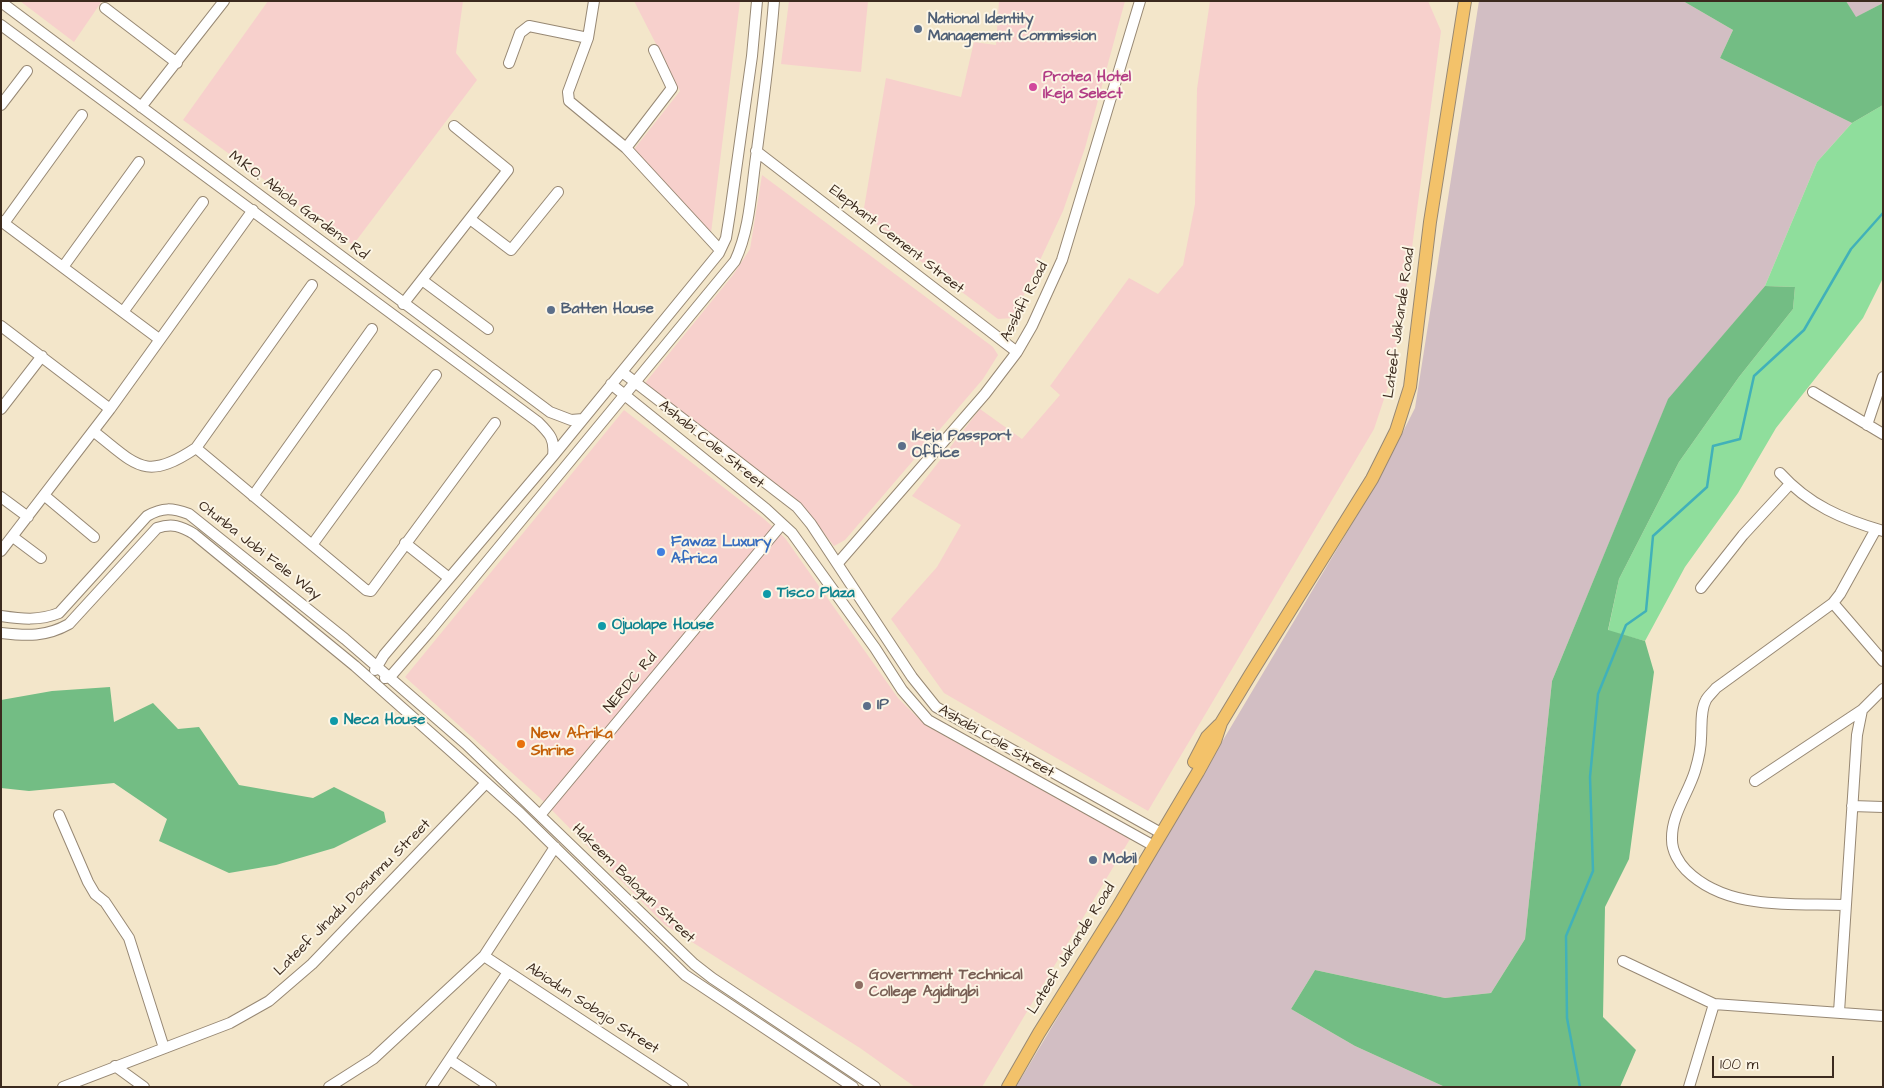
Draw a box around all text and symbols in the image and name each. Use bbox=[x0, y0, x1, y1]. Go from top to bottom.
place label: National Identity Management Commission bbox=[928, 11, 1096, 46]
marker: National Identity Management Commission bbox=[912, 23, 924, 35]
place label: Protea Hotel Ikeja Select bbox=[1043, 69, 1131, 104]
marker: Protea Hotel Ikeja Select bbox=[1027, 81, 1039, 93]
street label: M.K.O. Abiola Gardens Rd bbox=[225, 148, 371, 264]
street label: Elephant Cement Street bbox=[825, 182, 967, 298]
street label: Lateef Jakande Road bbox=[1381, 247, 1419, 399]
street label: Assbifi Road bbox=[997, 259, 1053, 345]
place label: Batten House bbox=[561, 301, 654, 319]
marker: Batten House bbox=[545, 304, 557, 316]
street label: Ashabi Cole Street bbox=[655, 397, 767, 493]
place label: Ikeja Passport Office bbox=[912, 428, 1011, 463]
marker: Ikeja Passport Office bbox=[896, 440, 908, 452]
street label: Otunba Jobi Fele Way bbox=[194, 497, 324, 605]
place label: Fawaz Luxury Africa bbox=[671, 534, 771, 569]
marker: Fawaz Luxury Africa bbox=[655, 546, 667, 558]
place label: Tisco Plaza bbox=[777, 585, 855, 603]
marker: Tisco Plaza bbox=[761, 588, 773, 600]
place label: Ojuolape House bbox=[612, 617, 714, 635]
marker: Ojuolape House bbox=[596, 620, 608, 632]
street label: NERDC Rd bbox=[600, 649, 662, 717]
place label: IP bbox=[877, 697, 889, 715]
marker: IP bbox=[861, 700, 873, 712]
street label: Ashabi Cole Street bbox=[935, 702, 1057, 782]
place label: Neca House bbox=[344, 712, 425, 730]
marker: Neca House bbox=[328, 715, 340, 727]
place label: New Afrika Shrine bbox=[531, 726, 613, 761]
marker: New Afrika Shrine bbox=[515, 738, 527, 750]
street label: Lateef Jinadu Dosunmu Street bbox=[271, 816, 435, 980]
street label: Hakeem Balogun Street bbox=[568, 821, 698, 947]
place label: Mobil bbox=[1103, 851, 1137, 869]
marker: Mobil bbox=[1087, 854, 1099, 866]
street label: Lateef Jakande Road bbox=[1024, 880, 1120, 1018]
street label: Abiodun Sobajo Street bbox=[522, 959, 662, 1059]
place label: Government Technical College Agidingbi bbox=[869, 967, 1022, 1002]
marker: Government Technical College Agidingbi bbox=[853, 979, 865, 991]
scale bar bbox=[1714, 1046, 1836, 1078]
text: 100 m bbox=[1720, 1054, 1759, 1075]

